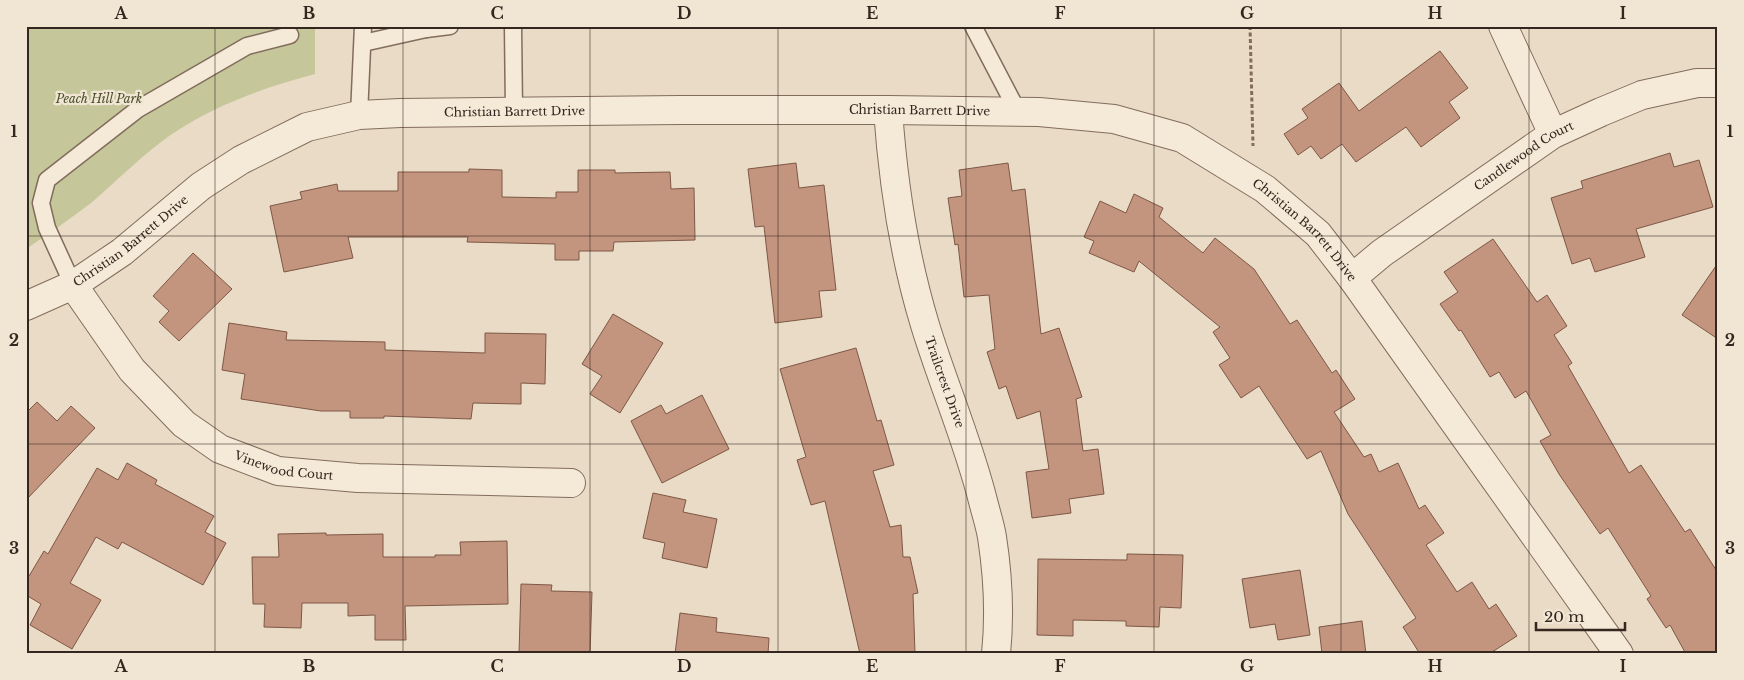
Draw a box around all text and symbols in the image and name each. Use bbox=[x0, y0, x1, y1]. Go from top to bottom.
text: A bbox=[114, 3, 129, 23]
text: B bbox=[303, 3, 316, 23]
text: C bbox=[490, 3, 504, 23]
text: D bbox=[677, 3, 691, 23]
text: E bbox=[866, 3, 878, 23]
text: F bbox=[1054, 3, 1066, 23]
text: G bbox=[1240, 3, 1254, 23]
text: H bbox=[1427, 3, 1443, 23]
text: I bbox=[1620, 3, 1627, 23]
park label: Peach Hill Park bbox=[55, 91, 142, 106]
street label: Christian Barrett Drive bbox=[849, 102, 990, 118]
street label: Christian Barrett Drive bbox=[444, 103, 585, 120]
street label: Candlewood Court bbox=[1471, 117, 1576, 194]
text: 1 bbox=[11, 121, 18, 141]
text: 1 bbox=[1727, 121, 1734, 141]
street label: Christian Barrett Drive bbox=[1250, 175, 1360, 284]
street label: Christian Barrett Drive bbox=[70, 192, 191, 290]
text: 2 bbox=[9, 330, 19, 350]
text: 2 bbox=[1725, 330, 1735, 350]
street label: Trailcrest Drive bbox=[922, 334, 968, 430]
street label: Vinewood Court bbox=[232, 447, 334, 483]
text: 3 bbox=[9, 538, 19, 558]
text: 3 bbox=[1725, 538, 1735, 558]
scale bar bbox=[1536, 600, 1625, 632]
text: 20 m bbox=[1544, 607, 1584, 626]
text: A bbox=[114, 656, 129, 676]
text: B bbox=[303, 656, 316, 676]
text: C bbox=[490, 656, 504, 676]
text: D bbox=[677, 656, 691, 676]
text: E bbox=[866, 656, 878, 676]
text: F bbox=[1054, 656, 1066, 676]
text: G bbox=[1240, 656, 1254, 676]
text: H bbox=[1427, 656, 1443, 676]
text: I bbox=[1620, 656, 1627, 676]

